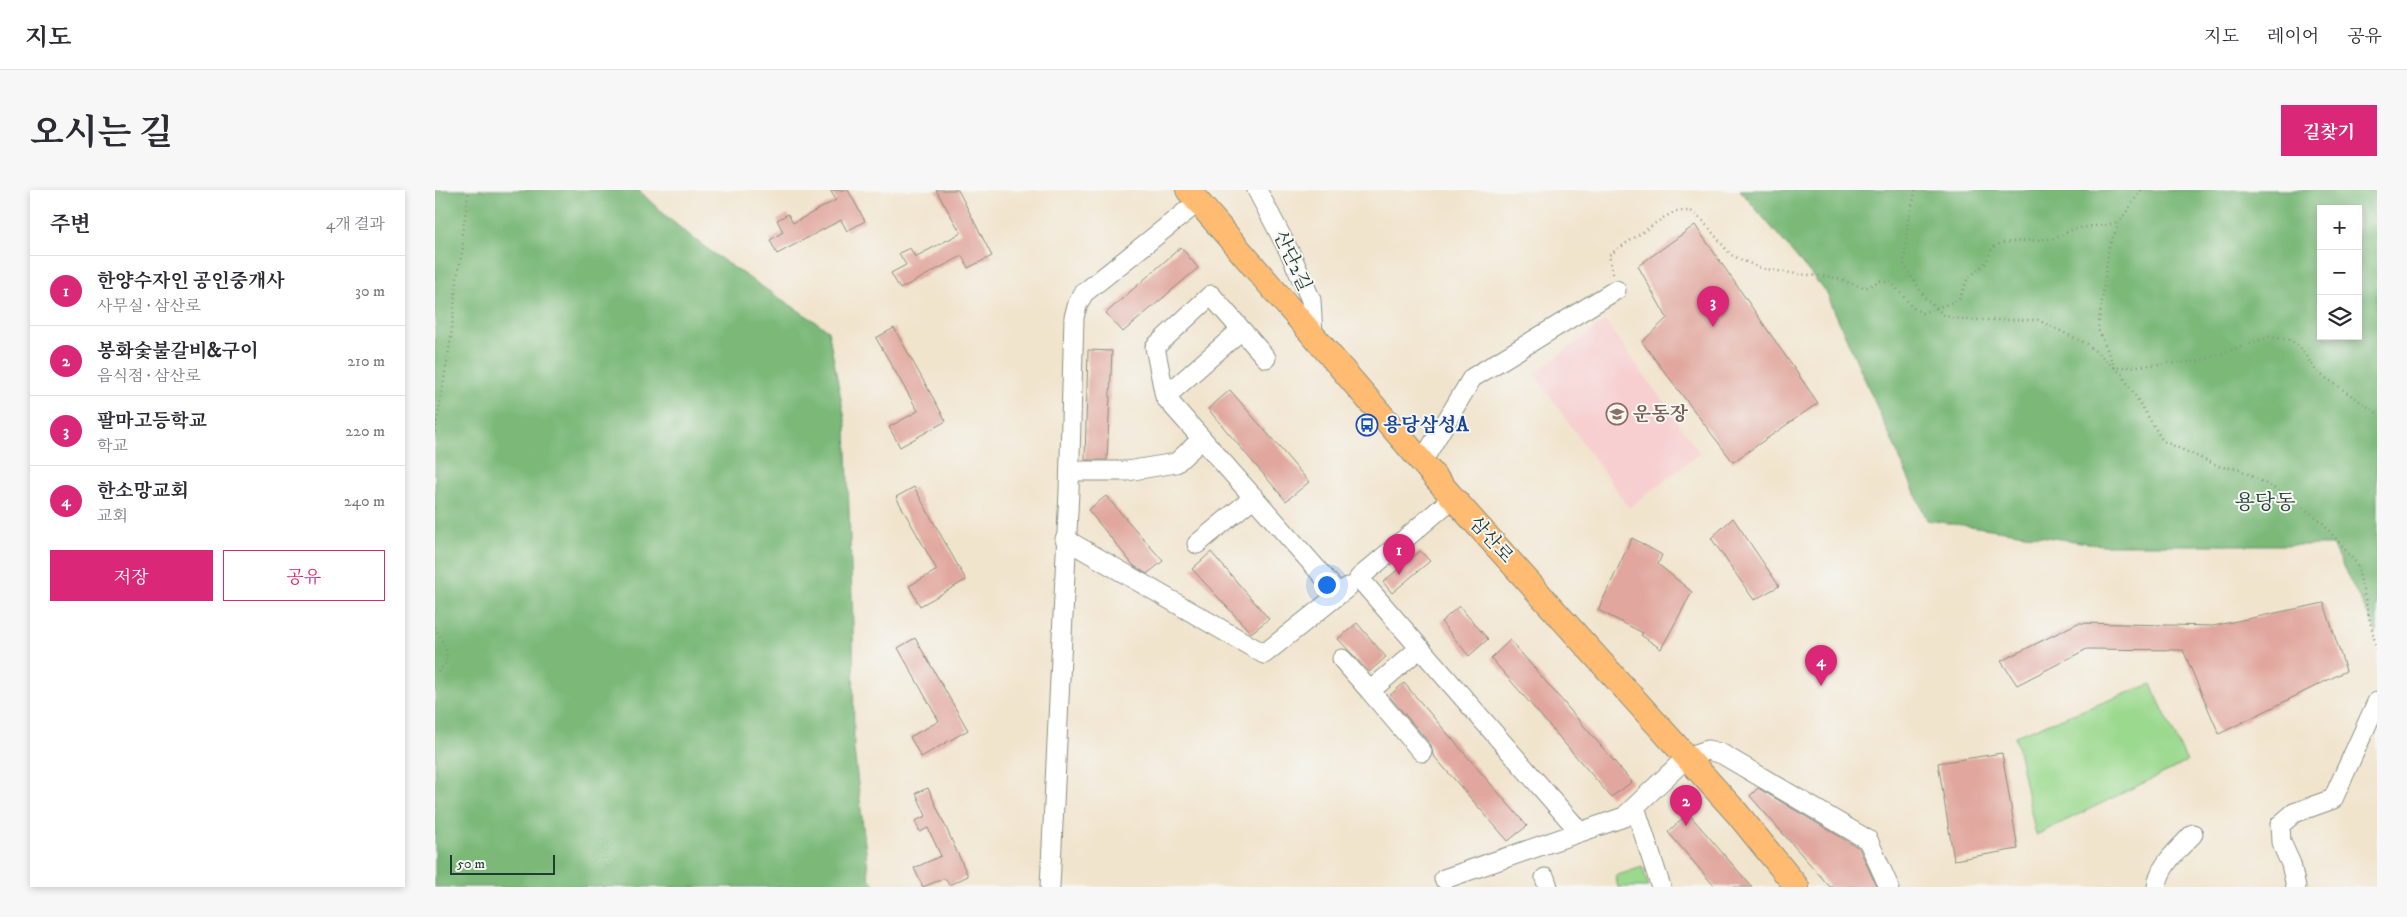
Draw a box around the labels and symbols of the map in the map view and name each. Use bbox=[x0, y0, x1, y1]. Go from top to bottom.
street label: 산단2길 bbox=[1268, 227, 1316, 295]
pin: 3 bbox=[1697, 286, 1729, 327]
school or university icon: 운동장 bbox=[1605, 402, 1629, 426]
place label: 운동장 bbox=[1633, 403, 1689, 426]
bus stop icon: 용당삼성A bbox=[1355, 413, 1379, 437]
place label: 용당삼성A bbox=[1383, 414, 1469, 437]
district label: 용당동 bbox=[2235, 490, 2295, 516]
street label: 삼산로 bbox=[1464, 512, 1518, 568]
pin: 1 bbox=[1383, 534, 1415, 575]
your location bbox=[1314, 572, 1340, 598]
pin: 4 bbox=[1805, 645, 1837, 686]
pin: 2 bbox=[1670, 785, 1702, 826]
scale bar bbox=[450, 852, 555, 875]

